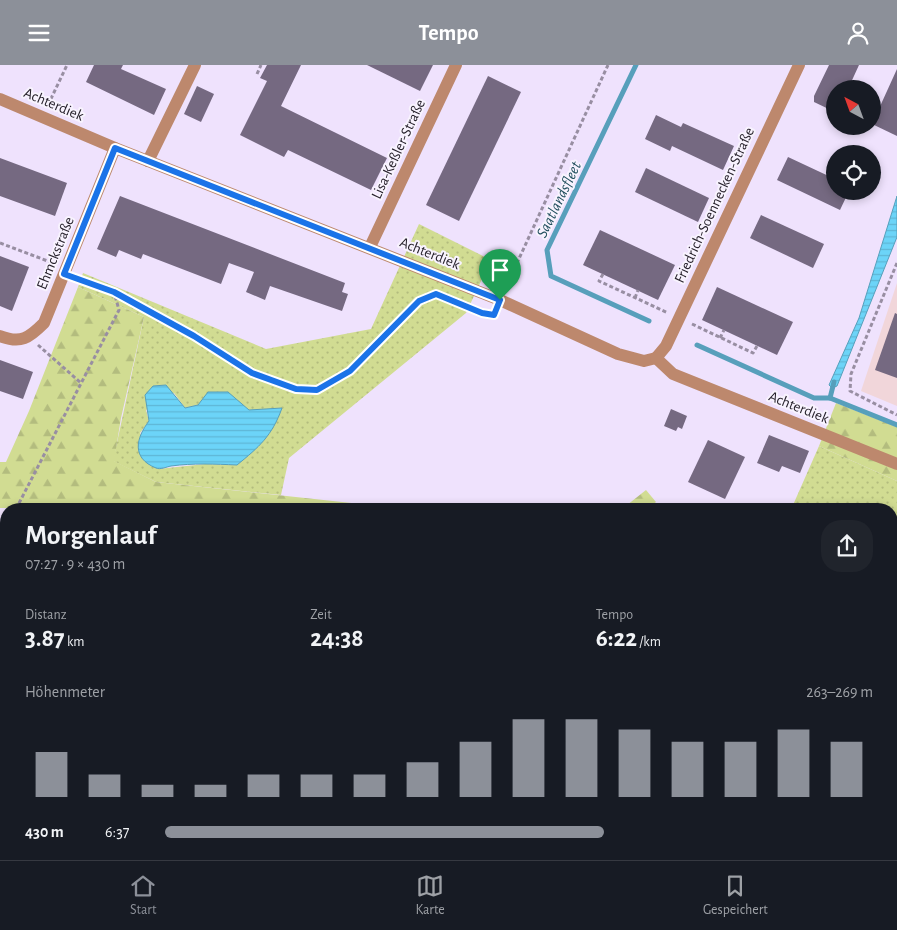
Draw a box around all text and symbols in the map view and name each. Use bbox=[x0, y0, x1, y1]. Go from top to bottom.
icon: menu bbox=[25, 19, 53, 47]
icon: person bbox=[844, 19, 872, 47]
text: Tempo bbox=[418, 22, 479, 44]
north arrow bbox=[826, 80, 881, 135]
map controls bbox=[826, 80, 881, 200]
street label: Achterdiek bbox=[22, 85, 86, 124]
street label: Lisa-Keßler-Straße bbox=[369, 97, 428, 201]
street label: Friedrich-Soennecken-Straße bbox=[672, 125, 757, 285]
button: locate bbox=[826, 145, 881, 200]
water label: Saatlandsfleet bbox=[534, 158, 585, 240]
street label: Ehmckstraße bbox=[34, 215, 77, 292]
street label: Achterdiek bbox=[398, 235, 462, 272]
pin bbox=[479, 249, 521, 300]
icon: arrive bbox=[486, 256, 514, 284]
street label: Achterdiek bbox=[767, 389, 831, 426]
button: share bbox=[821, 520, 873, 572]
text: Morgenlauf bbox=[25, 522, 156, 550]
text: 07:27 · 9 × 430 m bbox=[25, 556, 125, 572]
text: Distanz bbox=[25, 608, 66, 622]
text: Zeit bbox=[310, 608, 332, 622]
text: Tempo bbox=[596, 608, 633, 622]
text: 3.87 bbox=[25, 626, 65, 651]
text: 24:38 bbox=[310, 626, 364, 651]
text: 6:22 bbox=[596, 626, 637, 651]
text: km bbox=[65, 635, 85, 649]
text: /km bbox=[637, 635, 661, 649]
text: Höhenmeter bbox=[25, 684, 105, 700]
text: 263–269 m bbox=[806, 684, 873, 700]
text: 430 m bbox=[25, 824, 64, 840]
text: 6:37 bbox=[105, 824, 129, 840]
tab: Start bbox=[129, 872, 157, 919]
tab: Karte bbox=[416, 872, 445, 919]
tab: Gespeichert bbox=[703, 872, 768, 919]

